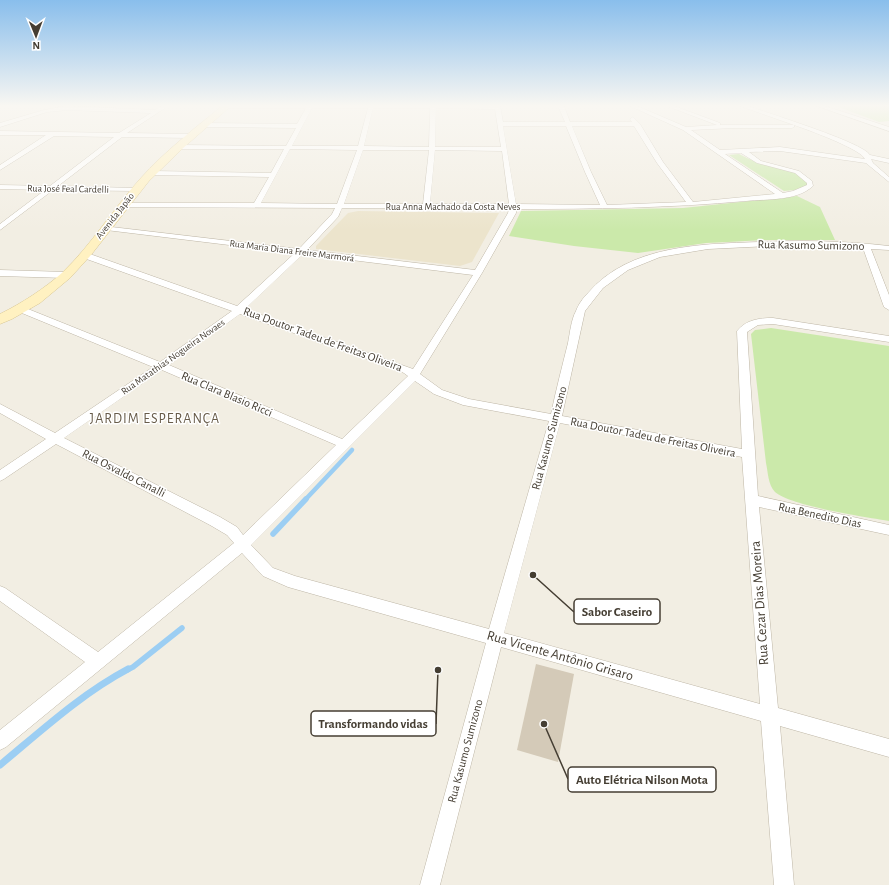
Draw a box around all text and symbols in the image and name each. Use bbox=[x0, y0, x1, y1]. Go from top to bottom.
north arrow bbox=[16, 16, 56, 56]
text: N bbox=[32, 40, 40, 51]
street label: Rua José Feal Cardelli bbox=[27, 183, 109, 195]
street label: Avenida Japão bbox=[94, 191, 136, 241]
street label: Rua Anna Machado da Costa Neves bbox=[386, 202, 521, 212]
street label: Rua Maria Diana Freire Marmorá bbox=[229, 238, 355, 264]
street label: Rua Kasumo Sumizono bbox=[758, 238, 865, 252]
street label: Rua Doutor Tadeu de Freitas Oliveira bbox=[242, 305, 405, 374]
street label: Rua Matathias Nogueira Novaes bbox=[119, 317, 227, 397]
street label: Rua Clara Blasio Ricci bbox=[180, 369, 274, 419]
street label: Rua Kasumo Sumizono bbox=[529, 385, 569, 491]
district label: JARDIM ESPERANÇA bbox=[90, 412, 220, 426]
street label: Rua Doutor Tadeu de Freitas Oliveira bbox=[569, 415, 737, 459]
street label: Rua Osvaldo Canalli bbox=[80, 447, 168, 499]
street label: Rua Benedito Dias bbox=[777, 500, 863, 530]
street label: Rua Cezar Dias Moreira bbox=[749, 540, 771, 666]
callout: Sabor Caseiro bbox=[574, 599, 660, 624]
text: Sabor Caseiro bbox=[582, 606, 653, 619]
street label: Rua Vicente Antônio Grisaro bbox=[485, 628, 635, 684]
street label: Rua Kasumo Sumizono bbox=[445, 698, 485, 804]
callout: Transformando vidas bbox=[311, 711, 436, 736]
text: Transformando vidas bbox=[318, 718, 428, 731]
callout: Auto Elétrica Nilson Mota bbox=[568, 767, 716, 792]
text: Auto Elétrica Nilson Mota bbox=[576, 774, 708, 787]

